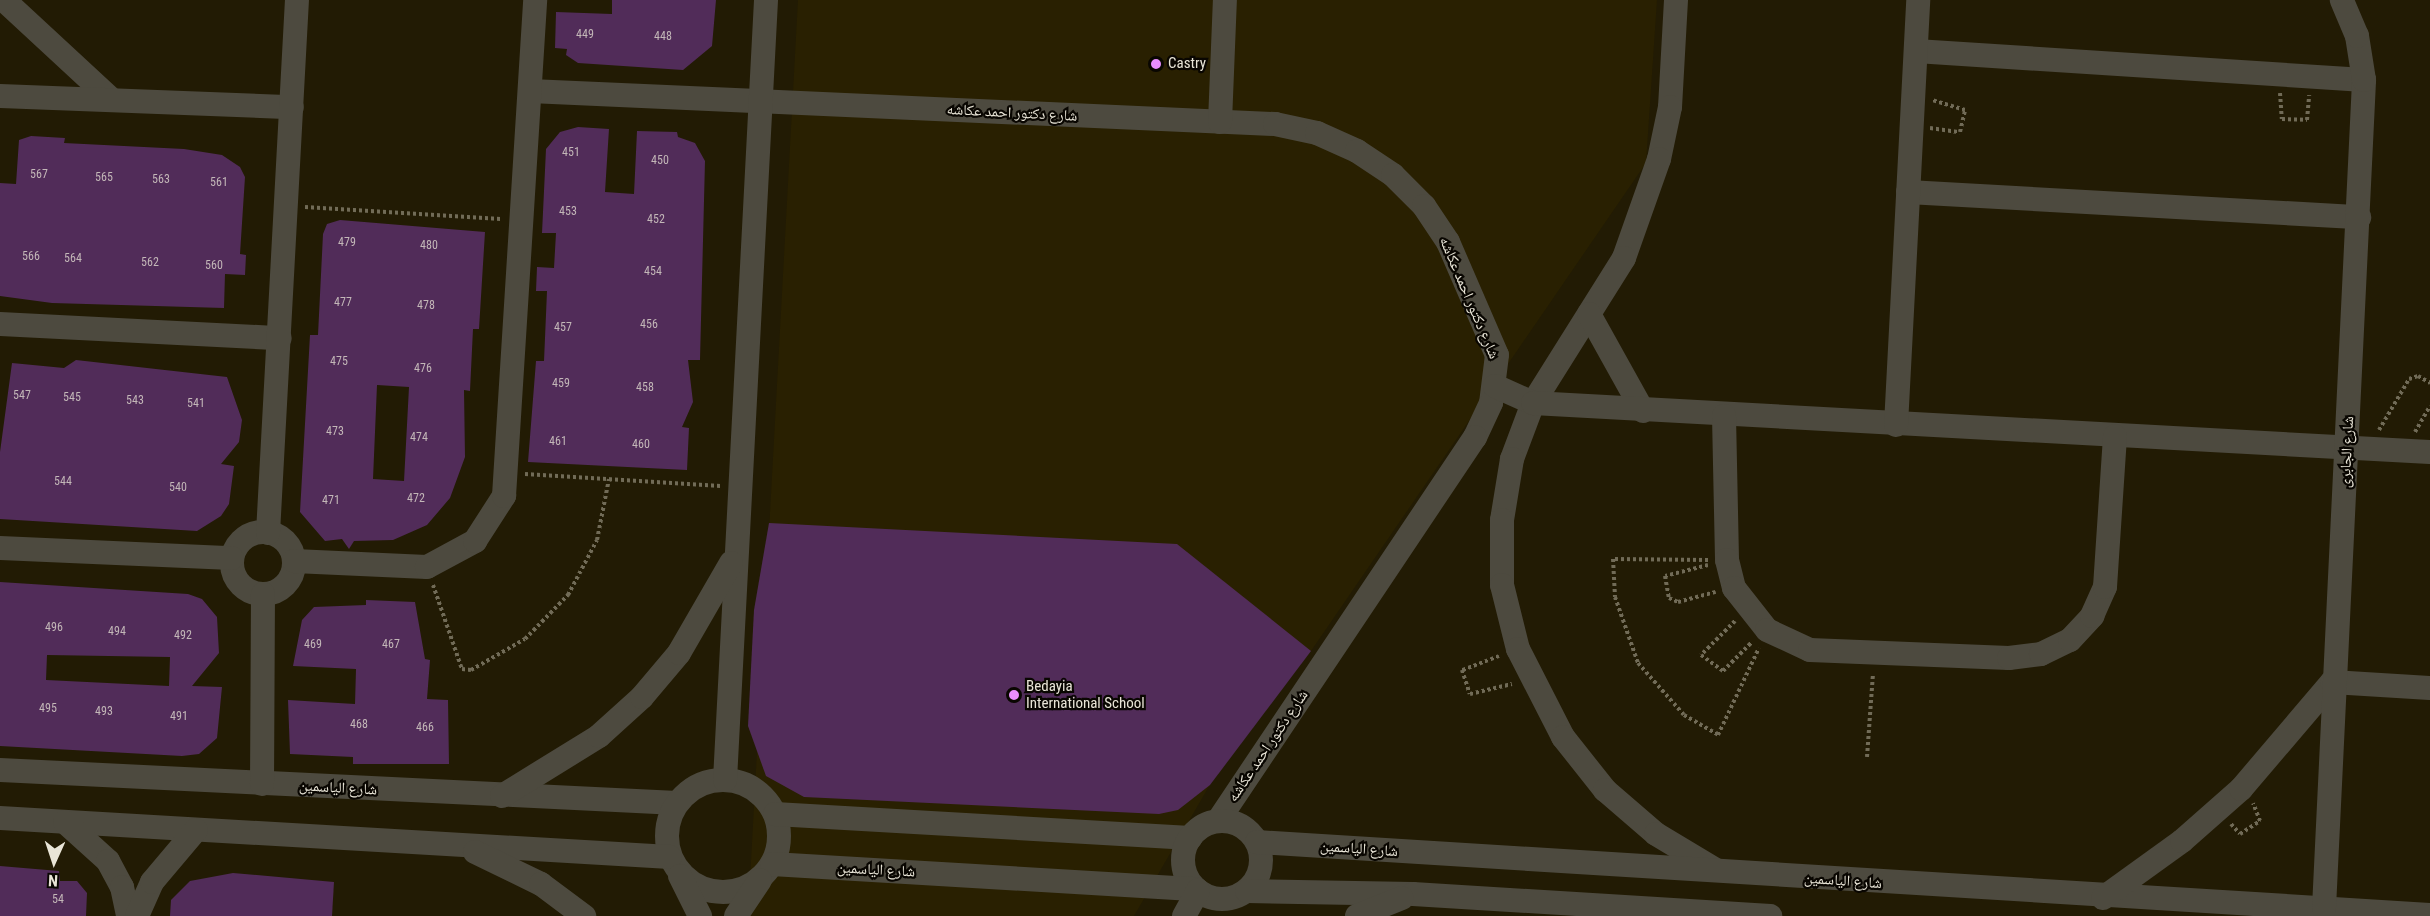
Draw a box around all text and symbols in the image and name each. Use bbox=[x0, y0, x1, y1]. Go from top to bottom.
house number: 449 bbox=[576, 28, 594, 42]
house number: 448 bbox=[654, 30, 672, 44]
place label: Castry bbox=[1168, 55, 1206, 73]
marker: Castry bbox=[1149, 57, 1163, 71]
street label: شارع دكتور احمد عكاشه bbox=[946, 101, 1078, 125]
house number: 451 bbox=[562, 146, 580, 160]
house number: 450 bbox=[651, 154, 669, 168]
house number: 567 bbox=[30, 168, 48, 182]
house number: 565 bbox=[95, 171, 113, 185]
house number: 563 bbox=[152, 173, 170, 187]
house number: 561 bbox=[210, 176, 228, 190]
house number: 453 bbox=[559, 205, 577, 219]
house number: 452 bbox=[647, 213, 665, 227]
street label: شارع دكتور احمد عكاشه bbox=[1435, 234, 1503, 362]
house number: 479 bbox=[338, 236, 356, 250]
house number: 480 bbox=[420, 239, 438, 253]
house number: 566 bbox=[22, 250, 40, 264]
house number: 564 bbox=[64, 252, 82, 266]
house number: 562 bbox=[141, 256, 159, 270]
house number: 560 bbox=[205, 259, 223, 273]
house number: 454 bbox=[644, 265, 662, 279]
house number: 477 bbox=[334, 296, 352, 310]
house number: 478 bbox=[417, 299, 435, 313]
house number: 456 bbox=[640, 318, 658, 332]
house number: 457 bbox=[554, 321, 572, 335]
house number: 475 bbox=[330, 355, 348, 369]
house number: 476 bbox=[414, 362, 432, 376]
house number: 459 bbox=[552, 377, 570, 391]
house number: 458 bbox=[636, 381, 654, 395]
house number: 547 bbox=[13, 389, 31, 403]
house number: 545 bbox=[63, 391, 81, 405]
house number: 543 bbox=[126, 394, 144, 408]
house number: 541 bbox=[187, 397, 205, 411]
street label: شارع الجابرى bbox=[2336, 416, 2358, 488]
house number: 473 bbox=[326, 425, 344, 439]
house number: 474 bbox=[410, 431, 428, 445]
house number: 461 bbox=[549, 435, 567, 449]
house number: 460 bbox=[632, 438, 650, 452]
house number: 544 bbox=[54, 475, 72, 489]
house number: 540 bbox=[169, 481, 187, 495]
house number: 472 bbox=[407, 492, 425, 506]
house number: 471 bbox=[322, 494, 340, 508]
house number: 496 bbox=[45, 621, 63, 635]
house number: 494 bbox=[108, 625, 126, 639]
house number: 492 bbox=[174, 629, 192, 643]
house number: 469 bbox=[304, 638, 322, 652]
house number: 467 bbox=[382, 638, 400, 652]
place label: Bedayia International School bbox=[1026, 677, 1145, 712]
street label: شارع دكتور احمد عكاشه bbox=[1224, 687, 1312, 805]
marker: Bedayia International School bbox=[1007, 688, 1021, 702]
house number: 495 bbox=[39, 702, 57, 716]
house number: 493 bbox=[95, 705, 113, 719]
house number: 491 bbox=[170, 710, 188, 724]
house number: 468 bbox=[350, 718, 368, 732]
house number: 466 bbox=[416, 721, 434, 735]
street label: شارع الياسمين bbox=[299, 777, 377, 799]
north arrow bbox=[24, 832, 84, 892]
street label: شارع الياسمين bbox=[1319, 837, 1399, 861]
street label: شارع الياسمين bbox=[837, 859, 915, 881]
street label: شارع الياسمين bbox=[1803, 869, 1883, 893]
text: N bbox=[48, 871, 58, 890]
house number: 54 bbox=[52, 893, 64, 907]

